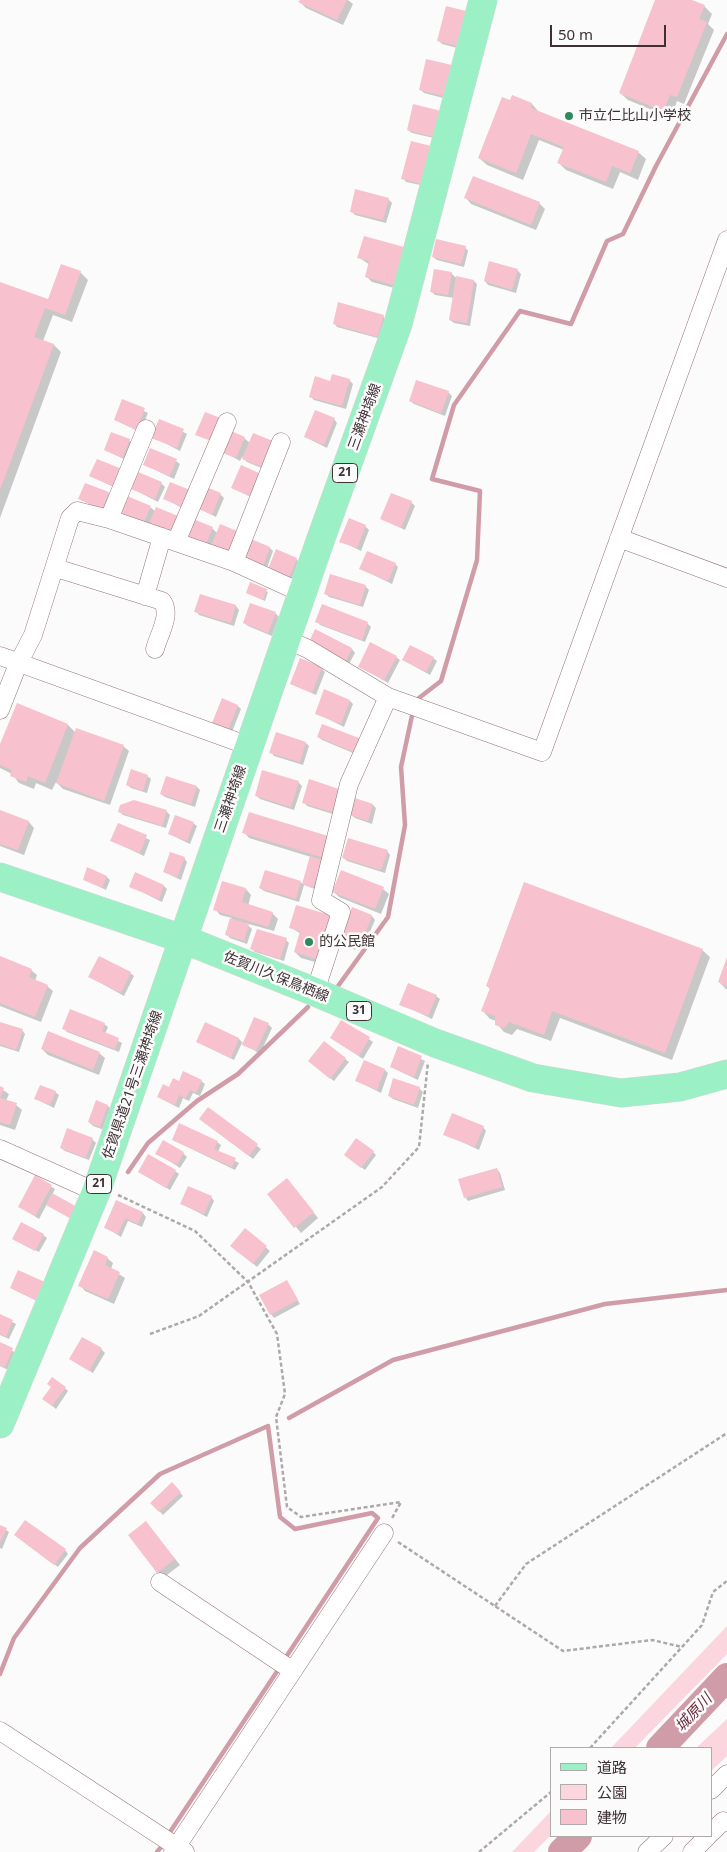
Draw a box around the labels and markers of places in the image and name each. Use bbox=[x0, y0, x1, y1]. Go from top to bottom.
place label: 市立仁比山小学校 bbox=[579, 108, 691, 124]
marker: 市立仁比山小学校 bbox=[563, 110, 575, 122]
place label: 的公民館 bbox=[319, 934, 375, 950]
marker: 的公民館 bbox=[303, 936, 315, 948]

